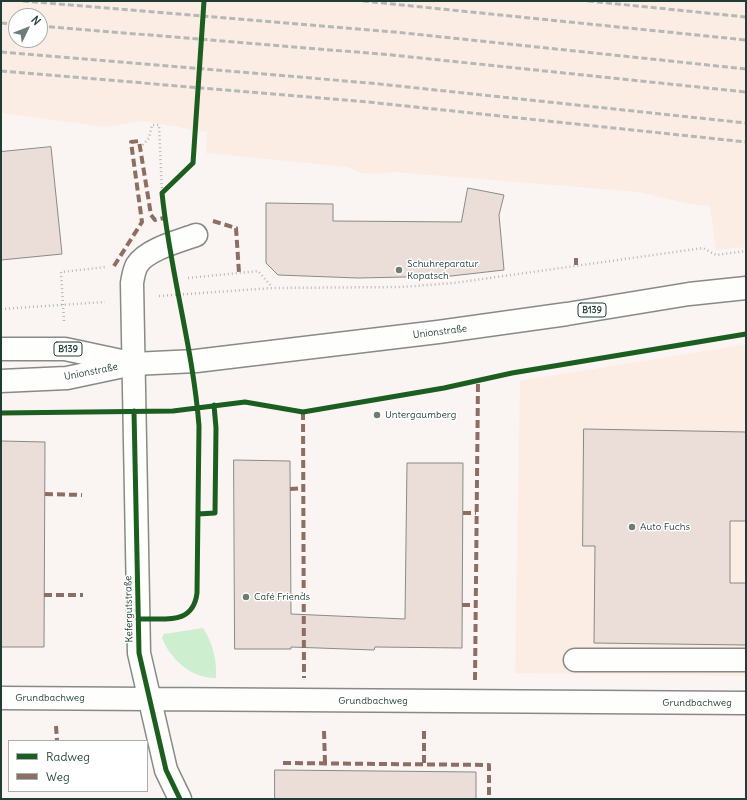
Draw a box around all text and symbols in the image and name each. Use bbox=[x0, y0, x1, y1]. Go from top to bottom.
north arrow bbox=[8, 8, 48, 48]
text: N bbox=[28, 13, 44, 28]
place label: Schuhreparatur Kopatsch bbox=[407, 258, 479, 282]
marker: Schuhreparatur Kopatsch bbox=[394, 265, 404, 275]
road number: B139 bbox=[578, 303, 606, 317]
street label: Unionstraße bbox=[412, 323, 468, 341]
road number: B139 bbox=[54, 342, 82, 356]
street label: Unionstraße bbox=[63, 361, 119, 383]
place label: Untergaumberg bbox=[385, 409, 456, 421]
marker: Untergaumberg bbox=[372, 410, 382, 420]
place label: Auto Fuchs bbox=[640, 521, 690, 533]
marker: Auto Fuchs bbox=[627, 522, 637, 532]
street label: Kefergutstraße bbox=[122, 575, 136, 643]
place label: Café Friends bbox=[254, 591, 310, 603]
marker: Café Friends bbox=[241, 592, 251, 602]
street label: Grundbachweg bbox=[15, 692, 85, 704]
street label: Grundbachweg bbox=[338, 695, 408, 707]
street label: Grundbachweg bbox=[662, 697, 732, 709]
legend bbox=[8, 740, 148, 792]
text: Radweg bbox=[46, 749, 90, 764]
text: Weg bbox=[46, 769, 70, 784]

